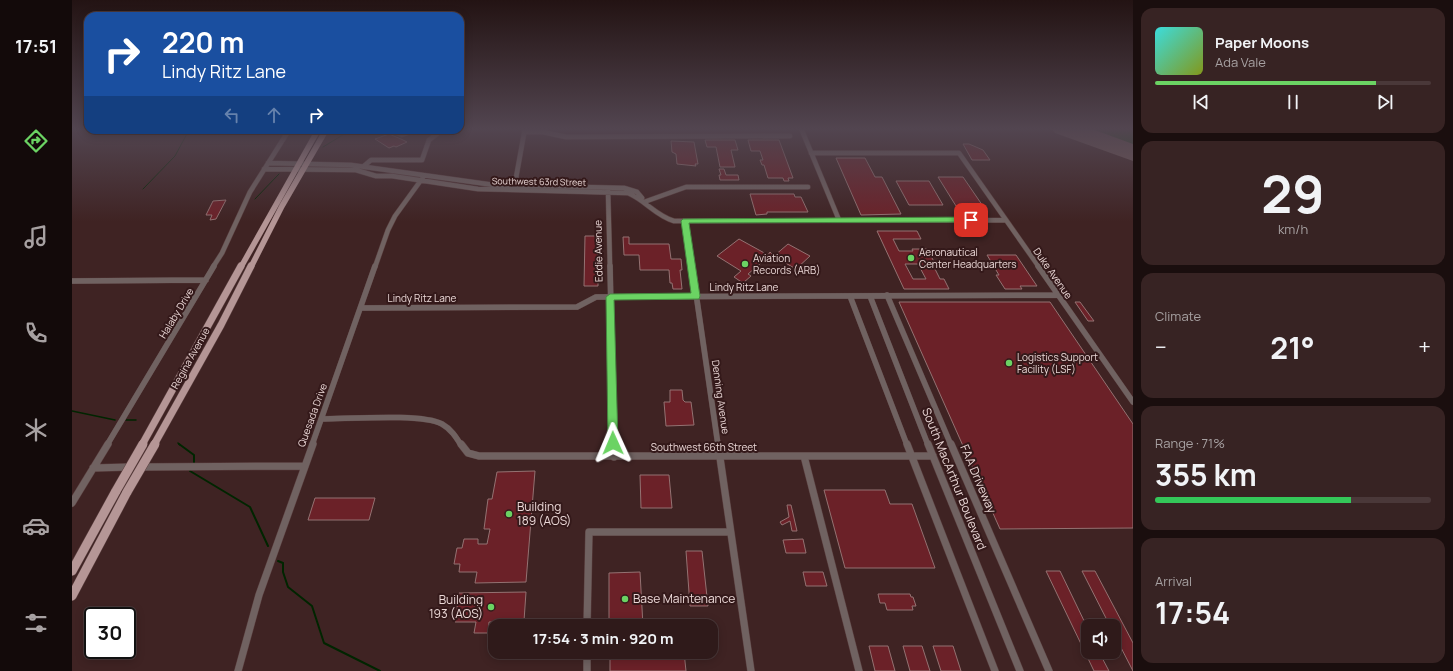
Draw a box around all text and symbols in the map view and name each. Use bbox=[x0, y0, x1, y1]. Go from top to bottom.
text: 220 m bbox=[162, 23, 245, 61]
icon: right bbox=[96, 28, 148, 80]
text: Paper Moons bbox=[1215, 32, 1309, 53]
text: 17:51 bbox=[15, 34, 57, 58]
text: Ada Vale bbox=[1215, 53, 1266, 71]
text: Lindy Ritz Lane bbox=[162, 59, 286, 83]
icon: previous bbox=[1190, 91, 1212, 113]
icon: pause bbox=[1282, 91, 1304, 113]
icon: next bbox=[1374, 91, 1396, 113]
icon: left bbox=[221, 104, 243, 126]
icon: ahead bbox=[263, 104, 285, 126]
icon: right bbox=[305, 104, 327, 126]
icon: directions bbox=[22, 127, 50, 155]
text: 29 bbox=[1261, 158, 1325, 229]
street label: Southwest 63rd Street bbox=[492, 174, 587, 189]
pin bbox=[954, 203, 988, 237]
icon: arrive bbox=[960, 209, 982, 231]
street label: Eddie Avenue bbox=[590, 220, 606, 282]
text: km/h bbox=[1278, 220, 1308, 238]
icon: music bbox=[22, 223, 50, 251]
place label: Aeronautical Center Headquarters bbox=[919, 245, 1016, 271]
street label: Duke Avenue bbox=[1030, 245, 1076, 302]
place label: Aviation Records (ARB) bbox=[753, 251, 820, 277]
marker: Aeronautical Center Headquarters bbox=[906, 253, 916, 263]
marker: Aviation Records (ARB) bbox=[740, 259, 750, 269]
street label: Lindy Ritz Lane bbox=[710, 280, 779, 294]
street label: Halaby Drive bbox=[155, 285, 197, 341]
street label: Lindy Ritz Lane bbox=[388, 291, 457, 305]
text: Climate bbox=[1155, 307, 1201, 325]
icon: phone bbox=[22, 319, 50, 347]
street label: Regina Avenue bbox=[167, 325, 213, 391]
text: 21° bbox=[1270, 327, 1315, 368]
text: − bbox=[1155, 332, 1167, 362]
text: + bbox=[1418, 332, 1431, 362]
place label: Logistics Support Facility (LSF) bbox=[1017, 350, 1098, 376]
marker: Logistics Support Facility (LSF) bbox=[1004, 358, 1014, 368]
street label: Denning Avenue bbox=[709, 359, 733, 435]
street label: Quesada Drive bbox=[294, 381, 330, 449]
street label: South MacArthur Boulevard bbox=[918, 405, 991, 552]
icon: climate bbox=[22, 416, 50, 444]
position arrow bbox=[592, 422, 634, 464]
text: Range · 71% bbox=[1155, 434, 1225, 452]
street label: Southwest 66th Street bbox=[651, 440, 757, 454]
street label: FAA Driveway bbox=[956, 442, 1001, 516]
text: 355 km bbox=[1155, 454, 1257, 495]
place label: Building 189 (AOS) bbox=[517, 498, 571, 529]
marker: Building 189 (AOS) bbox=[504, 509, 514, 519]
icon: car bbox=[22, 512, 50, 540]
text: Arrival bbox=[1155, 572, 1192, 590]
place label: Base Maintenance bbox=[633, 590, 735, 607]
place label: Building 193 (AOS) bbox=[429, 591, 483, 622]
text: 17:54 bbox=[1155, 592, 1230, 633]
marker: Base Maintenance bbox=[620, 594, 630, 604]
marker: Building 193 (AOS) bbox=[486, 602, 496, 612]
speed limit sign: 30 bbox=[84, 607, 136, 659]
icon: filters bbox=[22, 609, 50, 637]
map controls bbox=[1081, 619, 1121, 659]
button: sound bbox=[1081, 619, 1121, 659]
text: 17:54 · 3 min · 920 m bbox=[532, 628, 674, 649]

